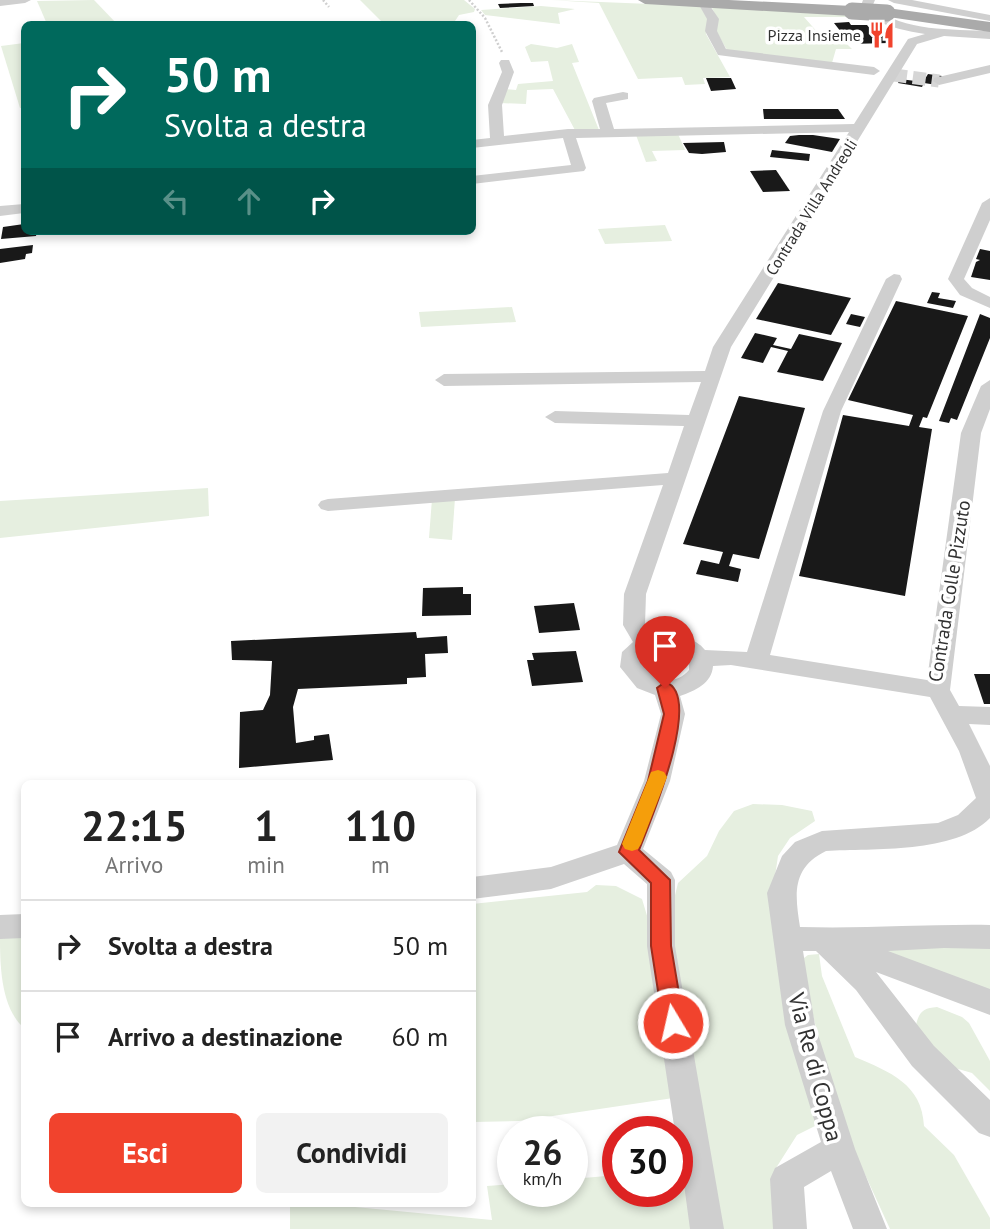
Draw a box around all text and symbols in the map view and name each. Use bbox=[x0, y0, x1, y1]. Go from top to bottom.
restaurant icon: Pizza Insieme bbox=[867, 20, 897, 50]
place label: Pizza Insieme bbox=[768, 25, 861, 45]
text: 50 m bbox=[164, 42, 271, 106]
icon: right bbox=[49, 49, 140, 140]
text: Svolta a destra bbox=[164, 104, 367, 146]
street label: Contrada Villa Andreoli bbox=[761, 135, 861, 279]
icon: left bbox=[157, 182, 195, 220]
icon: ahead bbox=[230, 182, 268, 220]
icon: right bbox=[303, 182, 341, 220]
street label: Contrada Colle Pizzuto bbox=[923, 499, 975, 683]
pin bbox=[635, 616, 695, 688]
icon: arrive bbox=[646, 627, 684, 665]
text: 22:15 bbox=[81, 798, 187, 853]
text: 1 bbox=[254, 798, 278, 853]
text: 110 bbox=[345, 798, 416, 853]
text: Arrivo bbox=[105, 850, 163, 879]
text: min bbox=[247, 850, 285, 879]
text: m bbox=[371, 850, 390, 879]
icon: right bbox=[49, 927, 87, 965]
text: Svolta a destra bbox=[108, 929, 273, 962]
text: 50 m bbox=[392, 929, 448, 962]
position arrow bbox=[636, 986, 710, 1060]
street label: Via Re di Coppa bbox=[782, 988, 850, 1145]
icon: arrive bbox=[49, 1018, 87, 1056]
text: Arrivo a destinazione bbox=[108, 1020, 343, 1053]
text: 60 m bbox=[392, 1020, 448, 1053]
button: Esci bbox=[49, 1113, 242, 1193]
button: Condividi bbox=[256, 1113, 448, 1193]
speed limit sign: 30 bbox=[602, 1116, 693, 1207]
text: 26 bbox=[523, 1129, 562, 1175]
text: km/h bbox=[523, 1167, 562, 1190]

